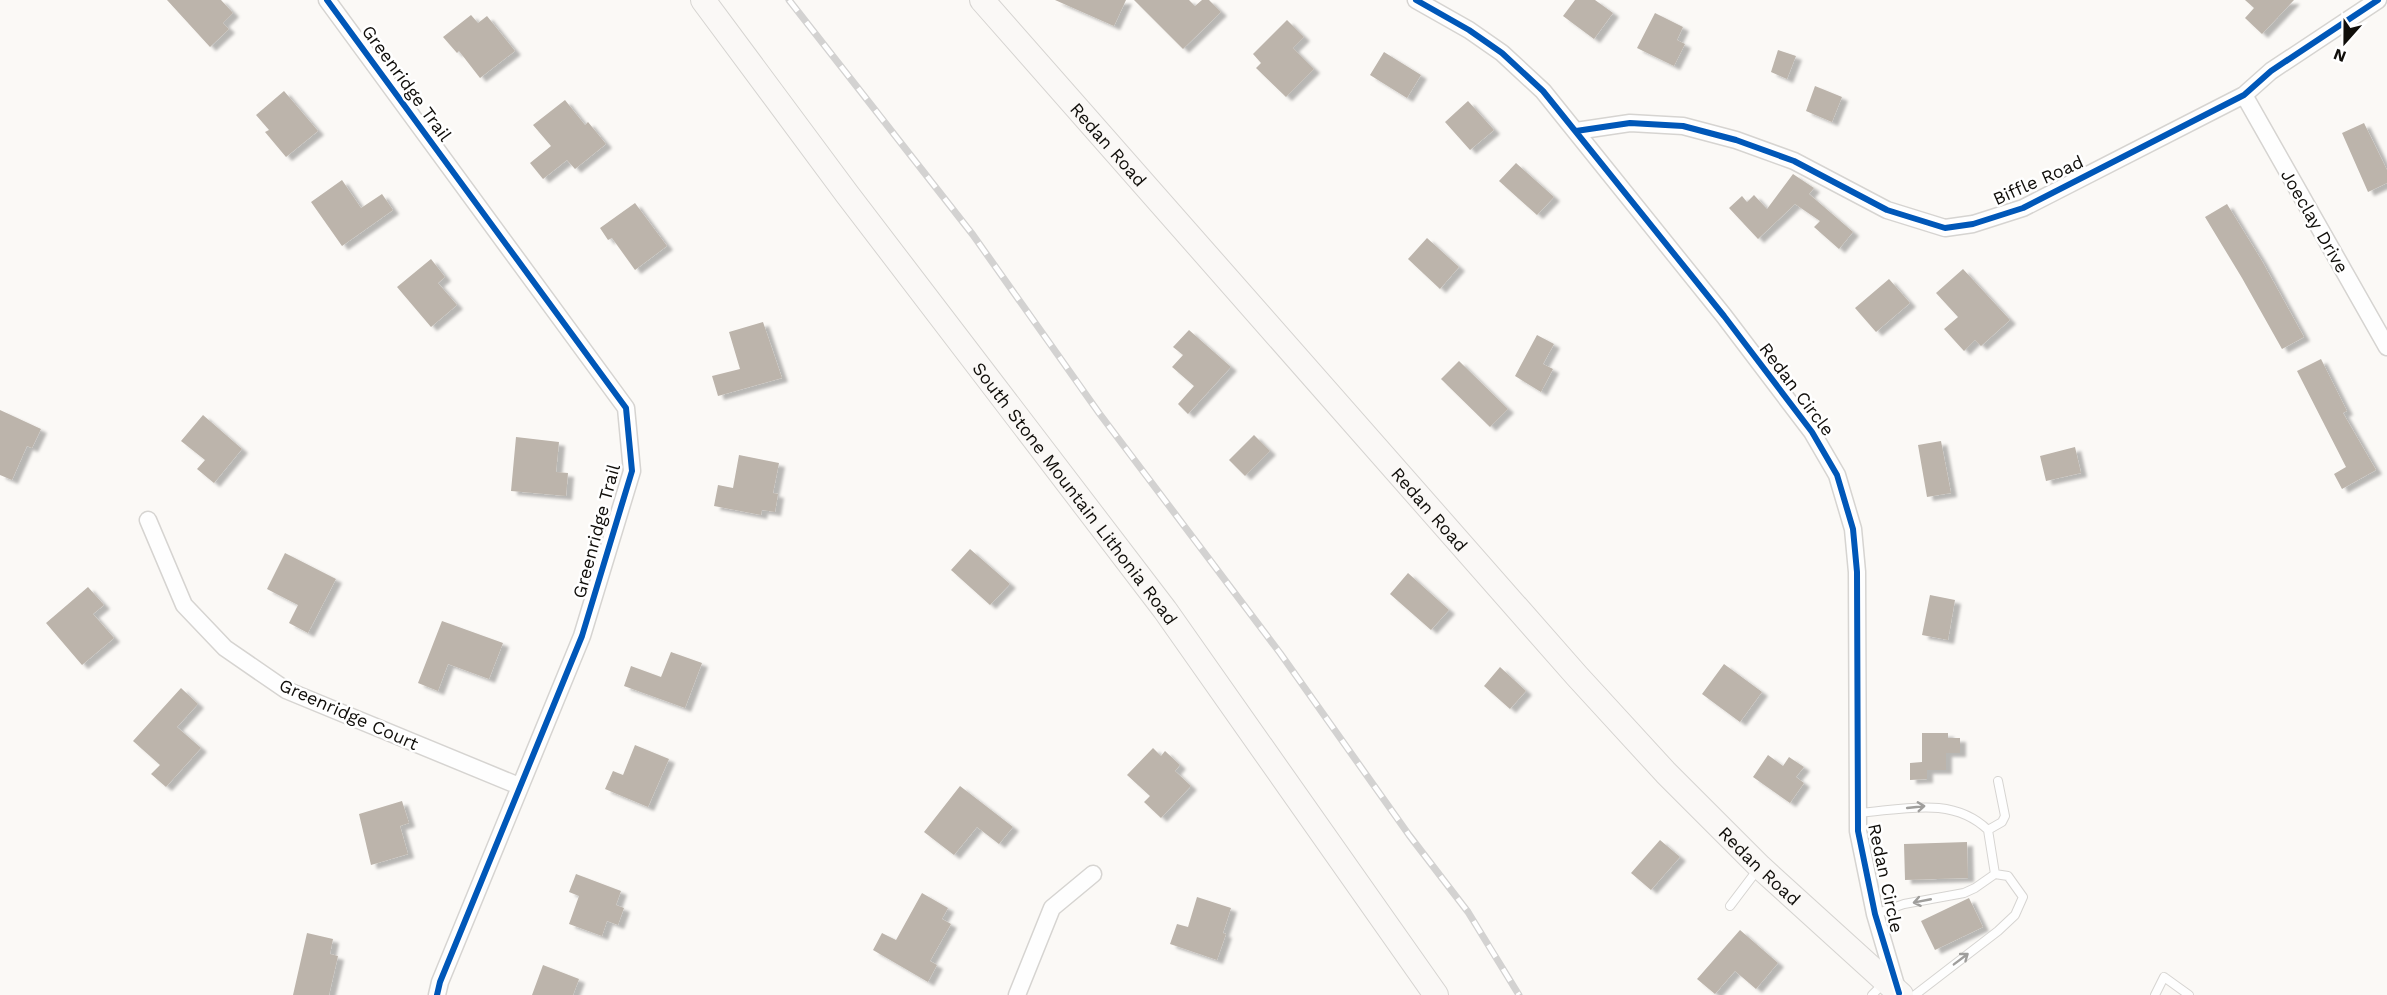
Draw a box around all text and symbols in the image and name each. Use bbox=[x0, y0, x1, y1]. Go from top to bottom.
north arrow bbox=[2315, 12, 2375, 72]
street label: Greenridge Trail bbox=[358, 21, 456, 145]
text: N bbox=[2331, 45, 2349, 67]
street label: Redan Road bbox=[1066, 98, 1151, 190]
street label: Biffle Road bbox=[1990, 151, 2086, 209]
street label: Joeclay Drive bbox=[2277, 165, 2353, 277]
street label: Redan Circle bbox=[1755, 338, 1839, 440]
street label: South Stone Mountain Lithonia Road bbox=[969, 358, 1182, 628]
street label: Greenridge Trail bbox=[568, 461, 624, 600]
street label: Redan Road bbox=[1387, 463, 1472, 555]
street label: Greenridge Court bbox=[276, 674, 422, 754]
one-way arrow bbox=[1905, 802, 1925, 813]
street label: Redan Road bbox=[1715, 822, 1805, 909]
street label: Redan Circle bbox=[1864, 822, 1908, 934]
one-way arrow bbox=[1912, 896, 1932, 907]
one-way arrow bbox=[1953, 953, 1969, 966]

